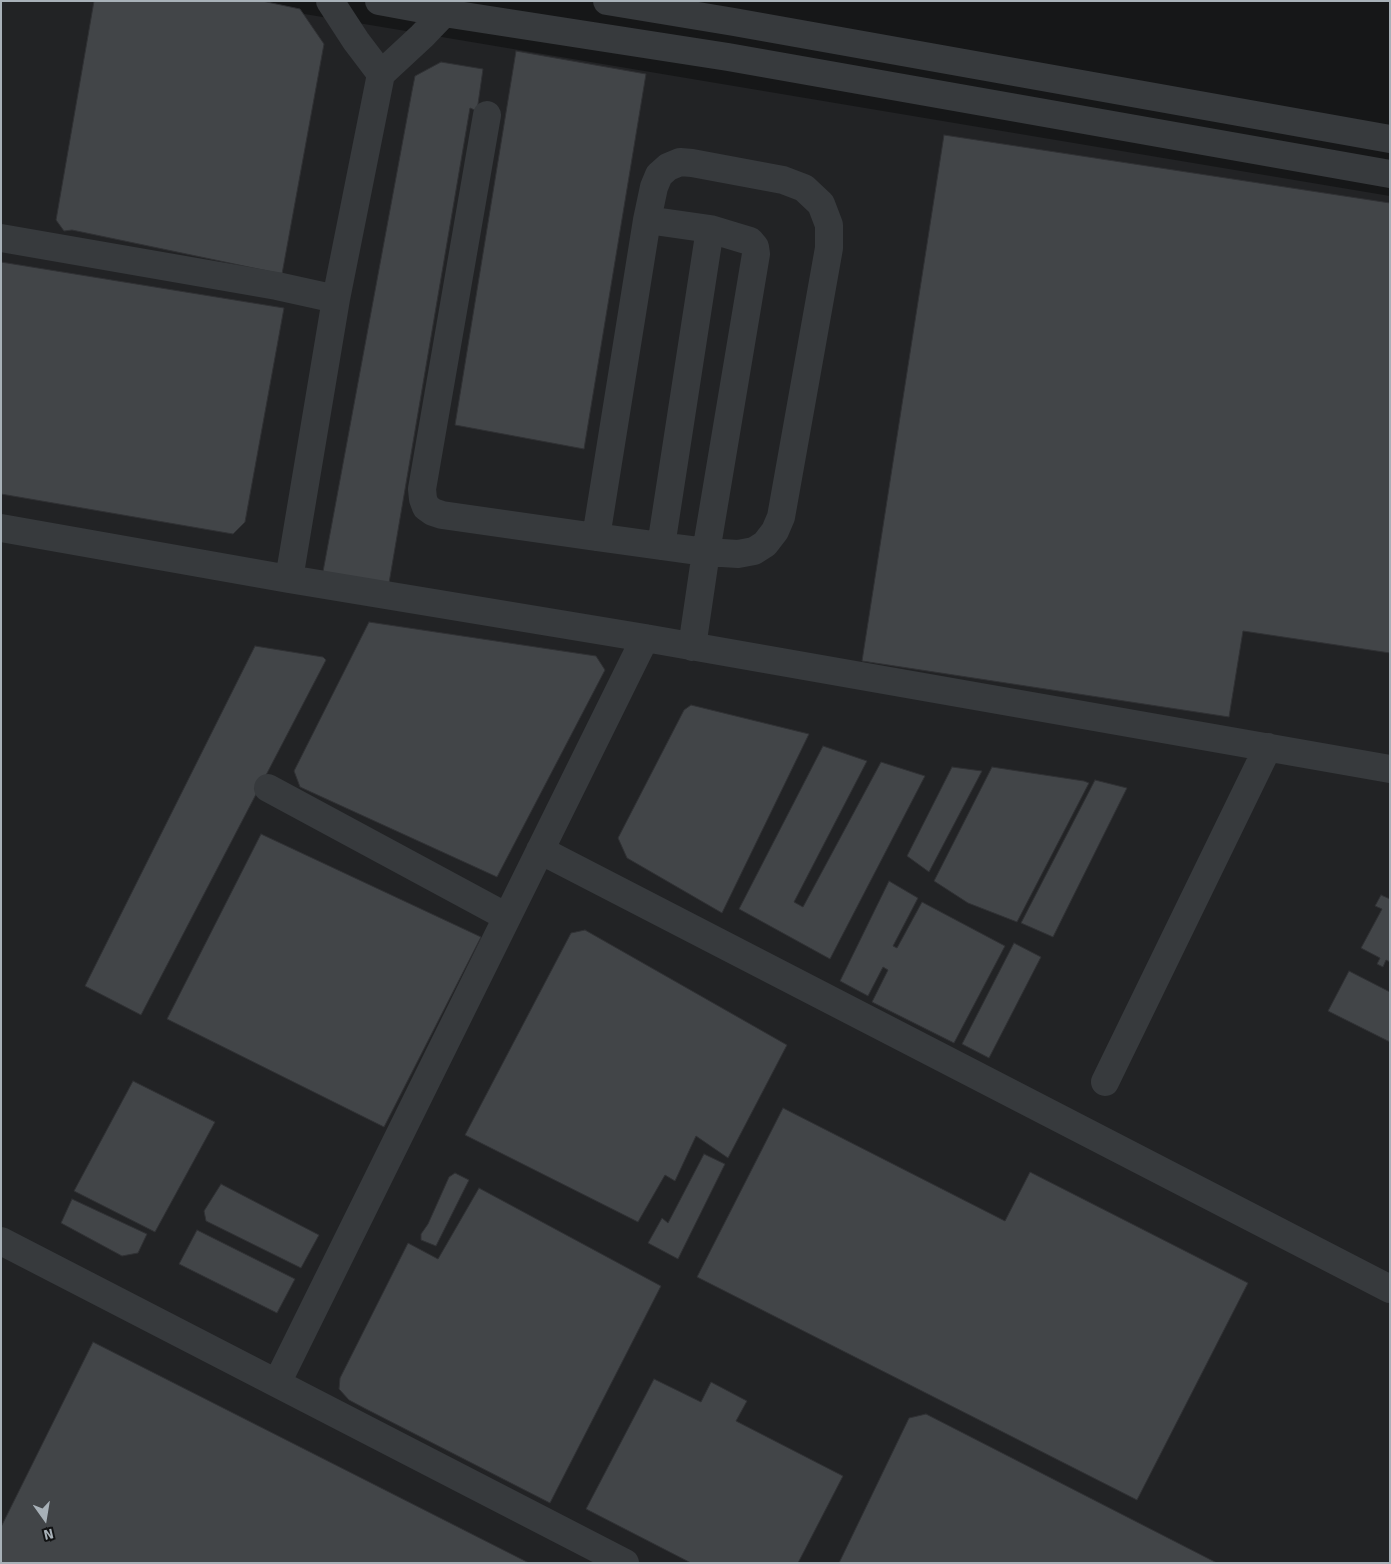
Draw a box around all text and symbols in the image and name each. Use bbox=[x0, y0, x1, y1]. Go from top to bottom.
north arrow bbox=[20, 1494, 70, 1544]
text: N bbox=[42, 1525, 55, 1543]

